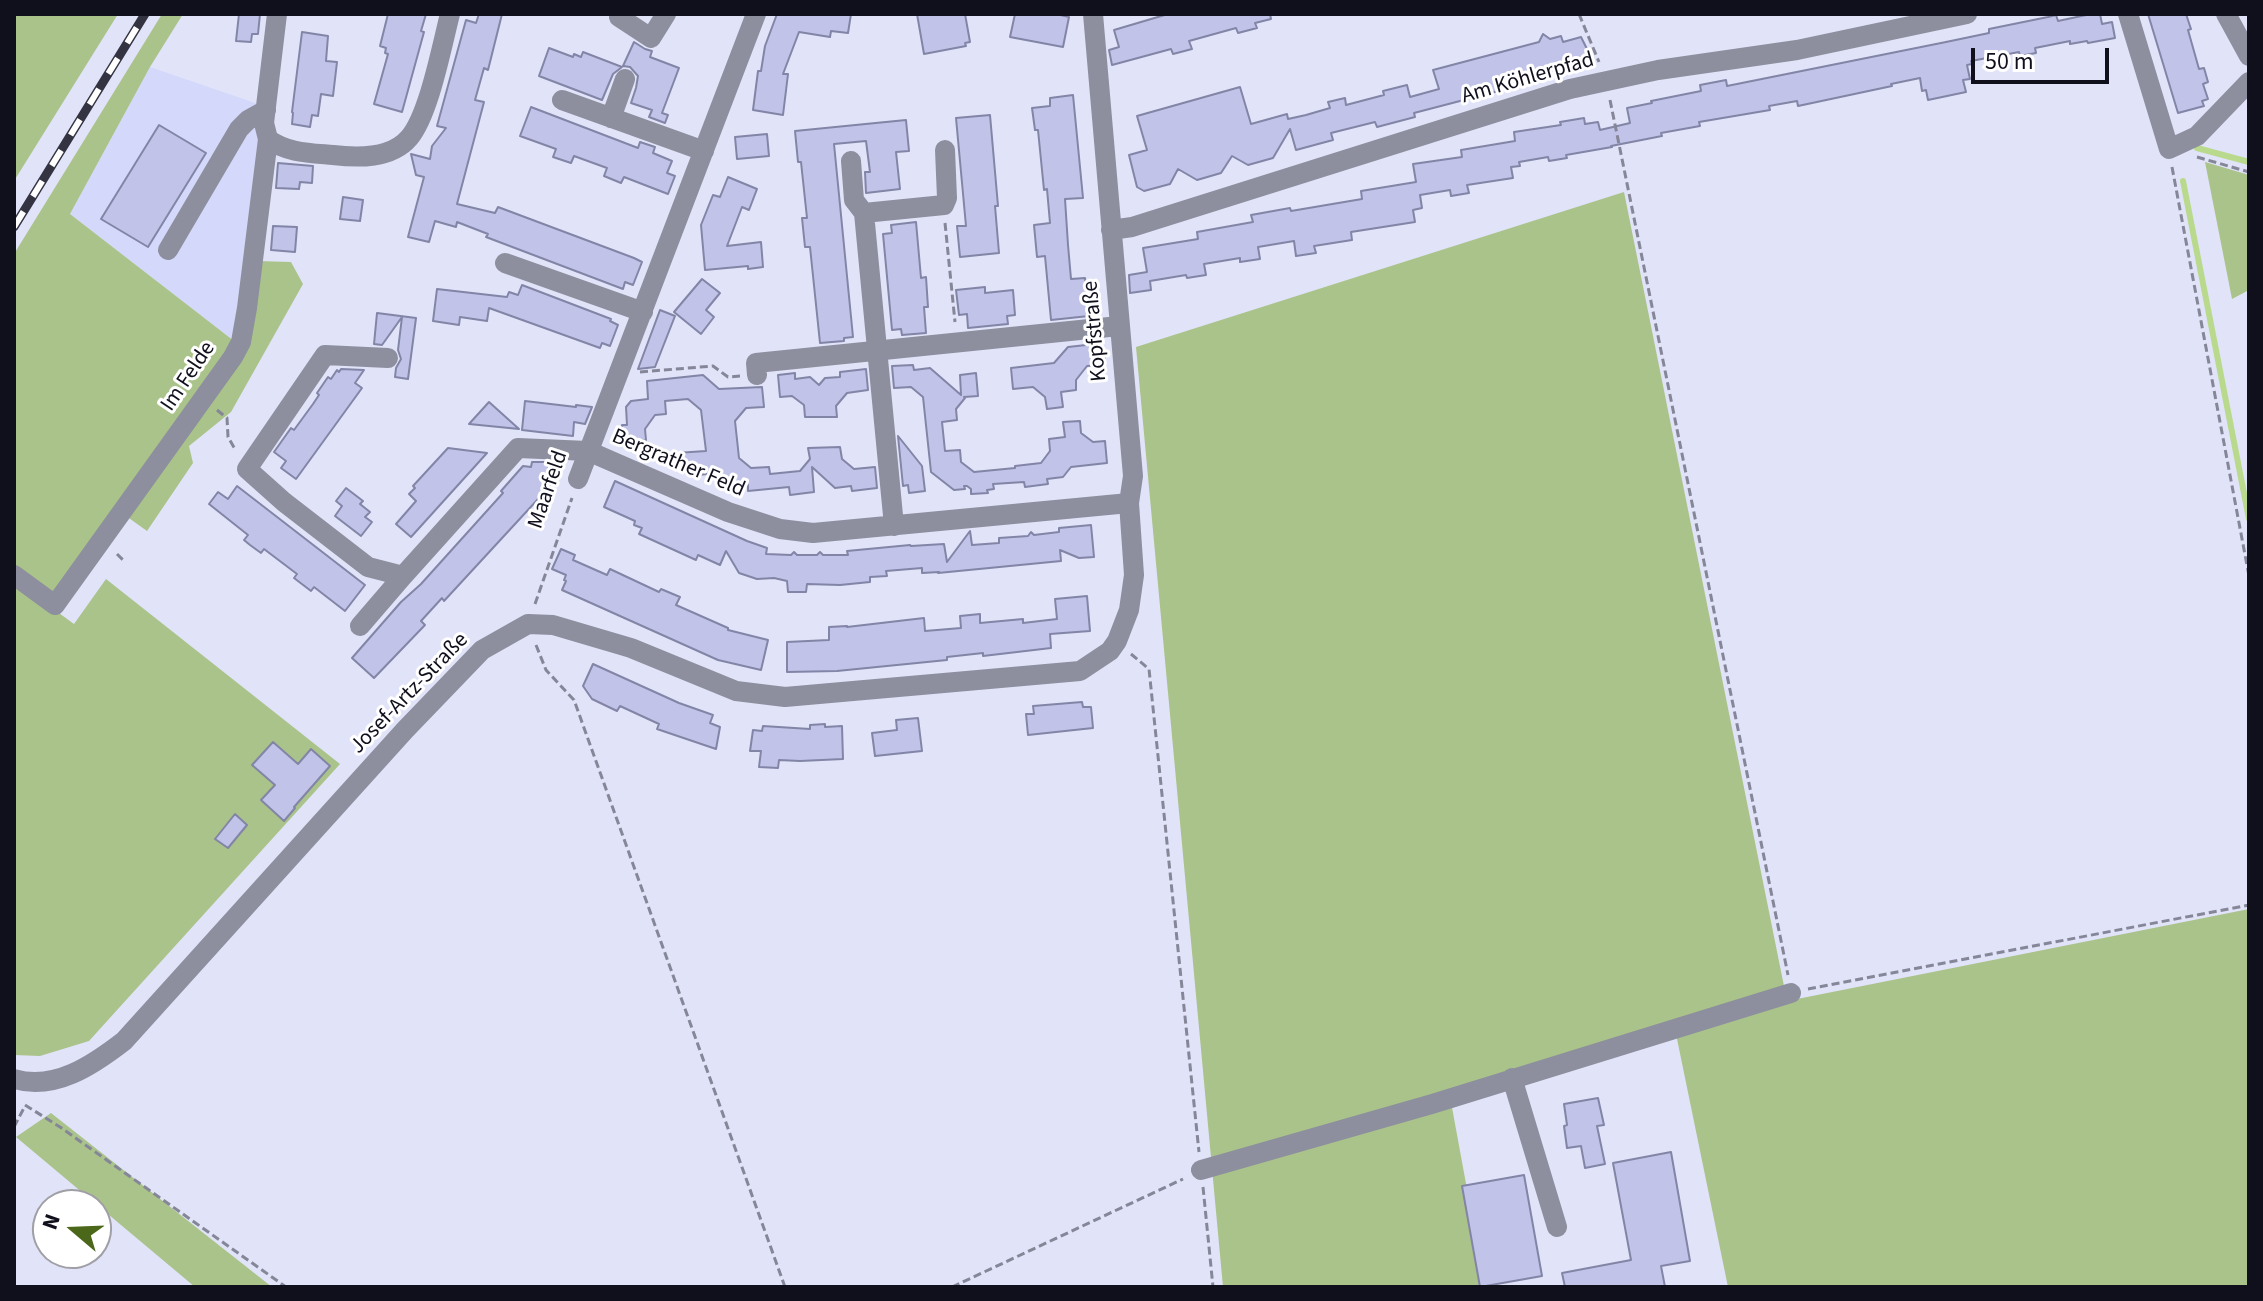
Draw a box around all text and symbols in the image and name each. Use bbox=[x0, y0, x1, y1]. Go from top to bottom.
scale bar bbox=[1975, 32, 2113, 82]
text: 50 m bbox=[1985, 44, 2034, 79]
street label: Am Köhlerpfad bbox=[1459, 47, 1597, 111]
street label: Kopfstraße bbox=[1078, 280, 1114, 382]
street label: Im Felde bbox=[156, 337, 222, 417]
street label: Bergrather Feld bbox=[608, 424, 748, 504]
street label: Maarfeld bbox=[523, 448, 575, 532]
street label: Josef-Artz-Straße bbox=[345, 628, 475, 760]
north arrow bbox=[32, 1189, 112, 1269]
text: N bbox=[34, 1210, 69, 1234]

